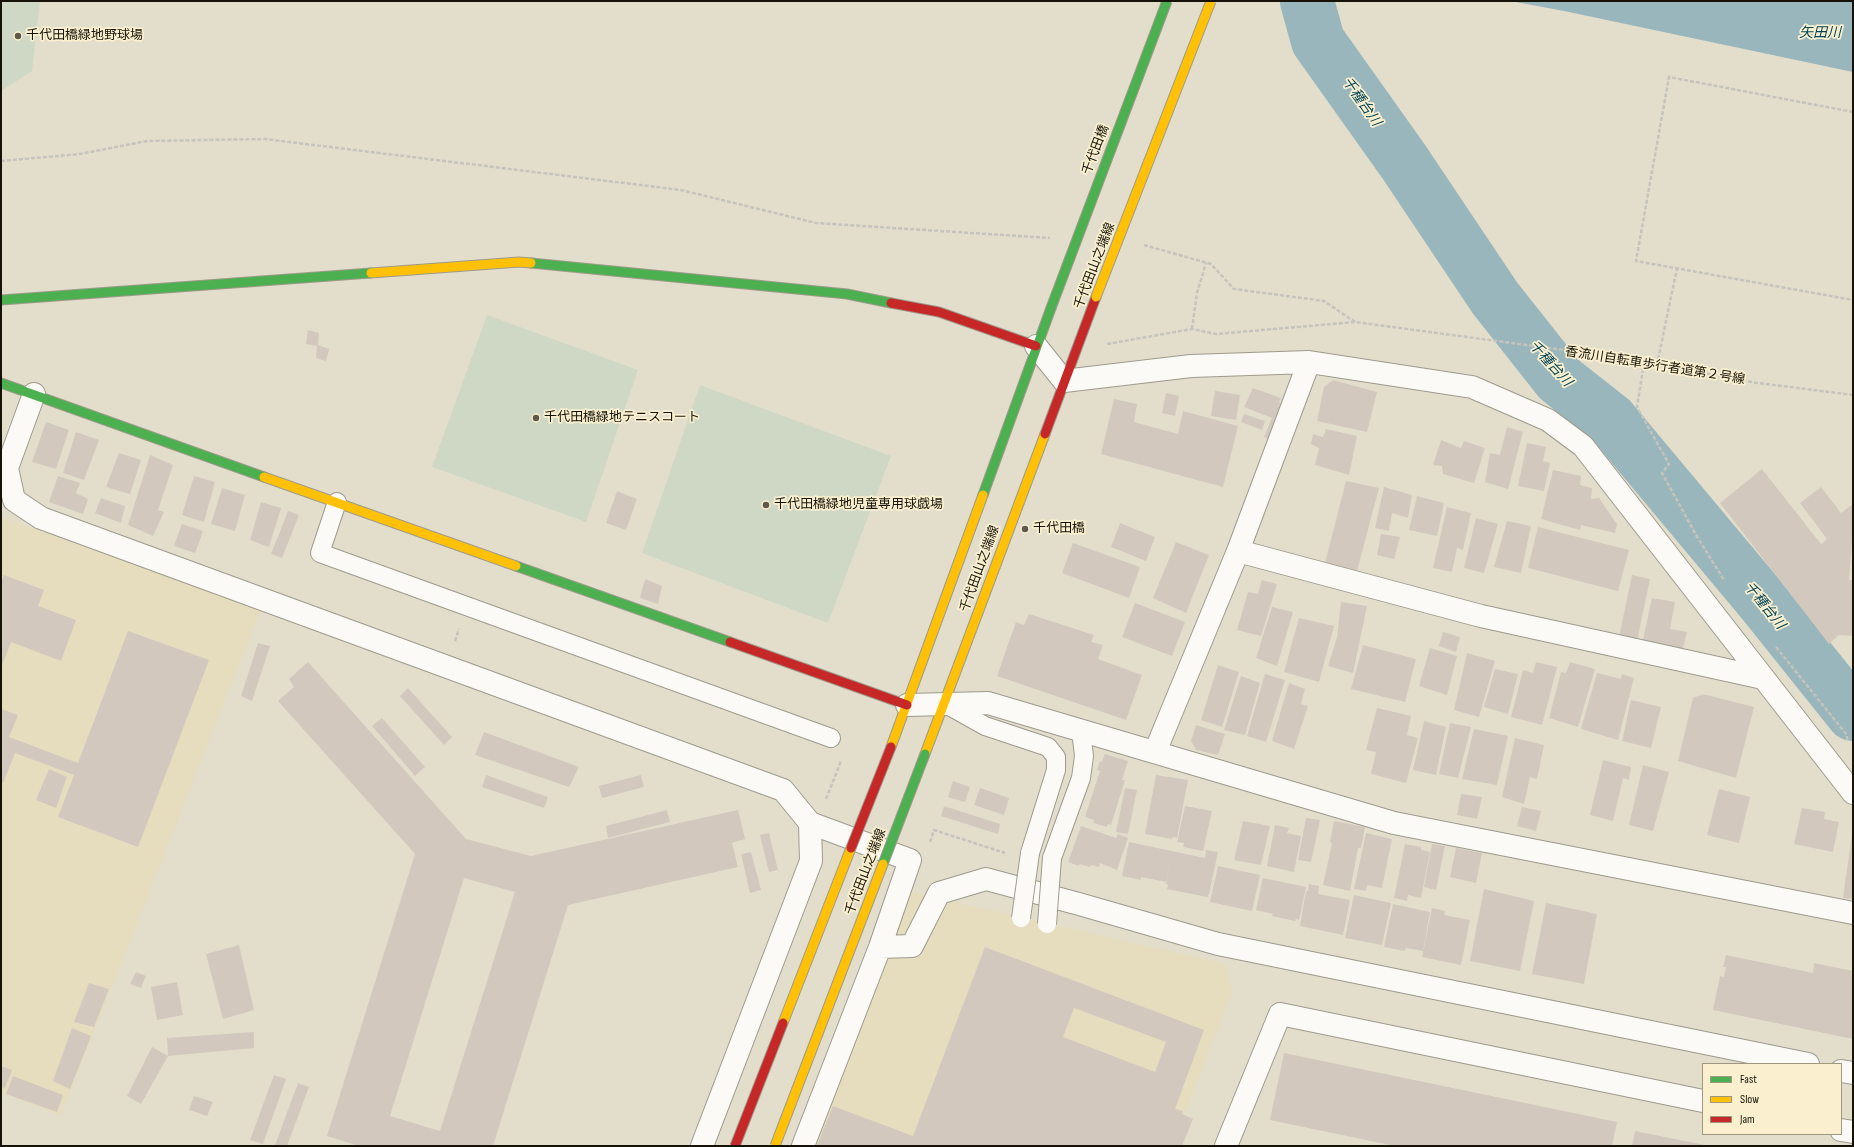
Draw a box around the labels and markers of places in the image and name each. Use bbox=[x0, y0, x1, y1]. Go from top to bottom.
place label: 千代田橋緑地野球場 bbox=[26, 28, 143, 44]
marker: 千代田橋緑地野球場 bbox=[13, 31, 23, 41]
place label: 千代田橋緑地テニスコート bbox=[544, 410, 700, 426]
marker: 千代田橋緑地テニスコート bbox=[531, 413, 541, 423]
place label: 千代田橋緑地児童専用球戯場 bbox=[774, 497, 943, 513]
marker: 千代田橋緑地児童専用球戯場 bbox=[761, 500, 771, 510]
place label: 千代田橋 bbox=[1033, 521, 1085, 537]
marker: 千代田橋 bbox=[1020, 524, 1030, 534]

